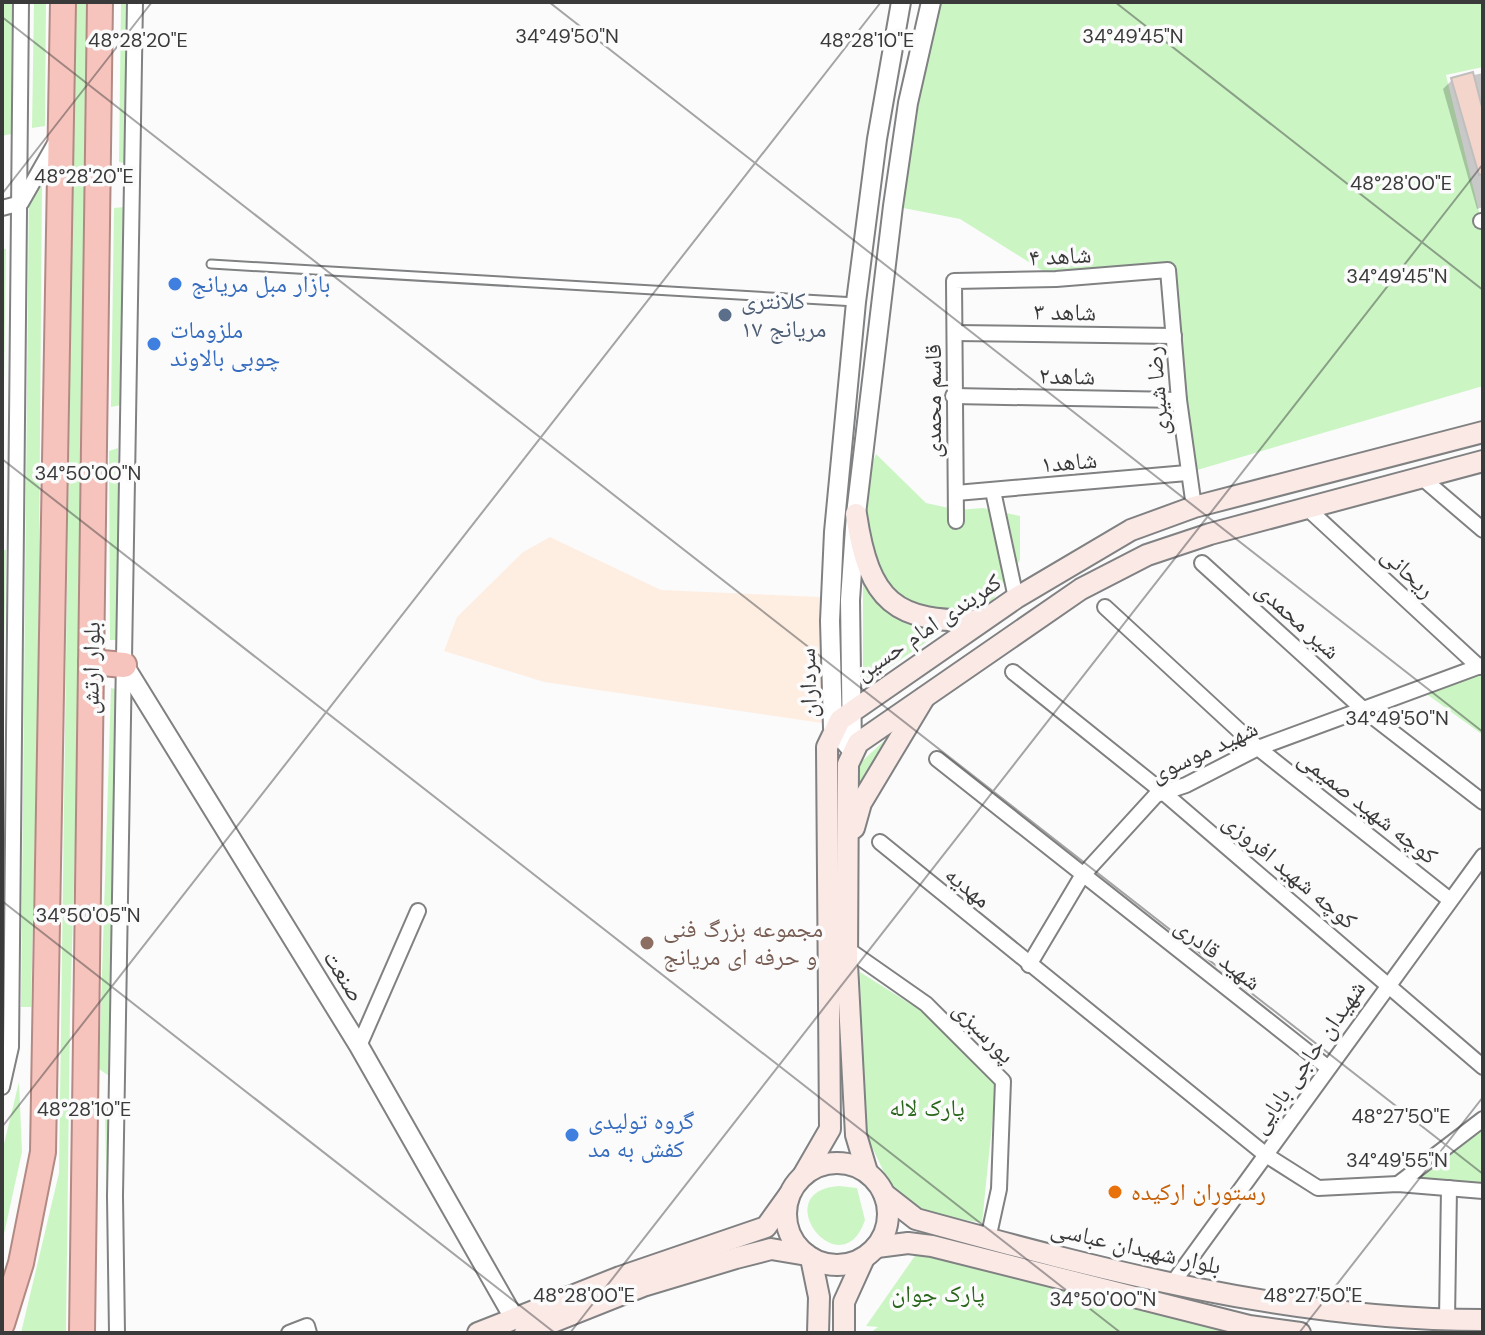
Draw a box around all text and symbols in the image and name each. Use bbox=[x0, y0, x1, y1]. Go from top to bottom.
text: 34°49'50"N bbox=[515, 23, 619, 49]
text: 34°49'45"N bbox=[1082, 23, 1184, 49]
text: 48°28'20"E bbox=[88, 27, 188, 53]
text: 48°28'10"E bbox=[820, 27, 914, 53]
text: 48°28'20"E bbox=[34, 163, 134, 189]
text: 48°28'00"E bbox=[1350, 170, 1452, 196]
street label: شاهد ۴ bbox=[1028, 238, 1092, 273]
text: 34°49'45"N bbox=[1346, 263, 1448, 289]
place label: بازار مبل مریانج bbox=[191, 268, 330, 299]
marker: بازار مبل مریانج bbox=[166, 275, 184, 293]
place label: کلانتری ۱۷ مریانج bbox=[741, 285, 826, 344]
street label: شاهد ۳ bbox=[1033, 295, 1097, 328]
marker: کلانتری ۱۷ مریانج bbox=[716, 306, 734, 324]
place label: ملزومات چوبی بالاوند bbox=[170, 314, 280, 373]
marker: ملزومات چوبی بالاوند bbox=[145, 335, 163, 353]
street label: قاسم محمدی bbox=[917, 344, 949, 458]
street label: رضا شیری bbox=[1137, 345, 1176, 437]
street label: شاهد۲ bbox=[1039, 360, 1095, 391]
street label: شاهد۱ bbox=[1040, 444, 1098, 479]
text: 34°50'00"N bbox=[35, 460, 141, 486]
street label: ریحانی bbox=[1375, 539, 1442, 604]
street label: کمربندی امام حسین bbox=[848, 566, 1008, 688]
street label: شیر محمدی bbox=[1249, 573, 1347, 666]
street label: بلوار ارتش bbox=[74, 621, 107, 715]
street label: سرداران bbox=[791, 647, 824, 719]
text: 34°49'50"N bbox=[1345, 705, 1449, 731]
street label: شهید موسوی bbox=[1145, 712, 1263, 789]
street label: کوچه شهید صمیمی bbox=[1292, 742, 1444, 871]
street label: کوچه شهید افروزی bbox=[1217, 805, 1364, 936]
street label: مهدیه bbox=[939, 859, 998, 915]
text: 34°50'05"N bbox=[35, 902, 141, 928]
street label: شهید قادری bbox=[1169, 910, 1268, 997]
place label: مجموعه بزرگ فنی و حرفه ای مریانج bbox=[663, 913, 823, 972]
marker: مجموعه بزرگ فنی و حرفه ای مریانج bbox=[638, 934, 656, 952]
street label: صنعت bbox=[317, 944, 372, 1007]
street label: شهیدان حاجی بابایی bbox=[1243, 974, 1372, 1140]
street label: پورسبزی bbox=[947, 994, 1022, 1070]
park label: پارک لاله bbox=[889, 1092, 965, 1123]
text: 48°28'10"E bbox=[37, 1096, 131, 1122]
text: 48°27'50"E bbox=[1351, 1103, 1451, 1129]
place label: گروه تولیدی کفش به مد bbox=[588, 1105, 695, 1164]
marker: گروه تولیدی کفش به مد bbox=[563, 1126, 581, 1144]
text: 34°49'55"N bbox=[1346, 1147, 1448, 1173]
place label: رستوران ارکیده bbox=[1131, 1176, 1266, 1207]
marker: رستوران ارکیده bbox=[1106, 1183, 1124, 1201]
street label: بلوار شهیدان عباسی bbox=[1048, 1212, 1224, 1281]
park label: پارک جوان bbox=[891, 1278, 985, 1309]
text: 48°28'00"E bbox=[533, 1282, 635, 1308]
text: 48°27'50"E bbox=[1263, 1282, 1363, 1308]
text: 34°50'00"N bbox=[1050, 1286, 1156, 1312]

